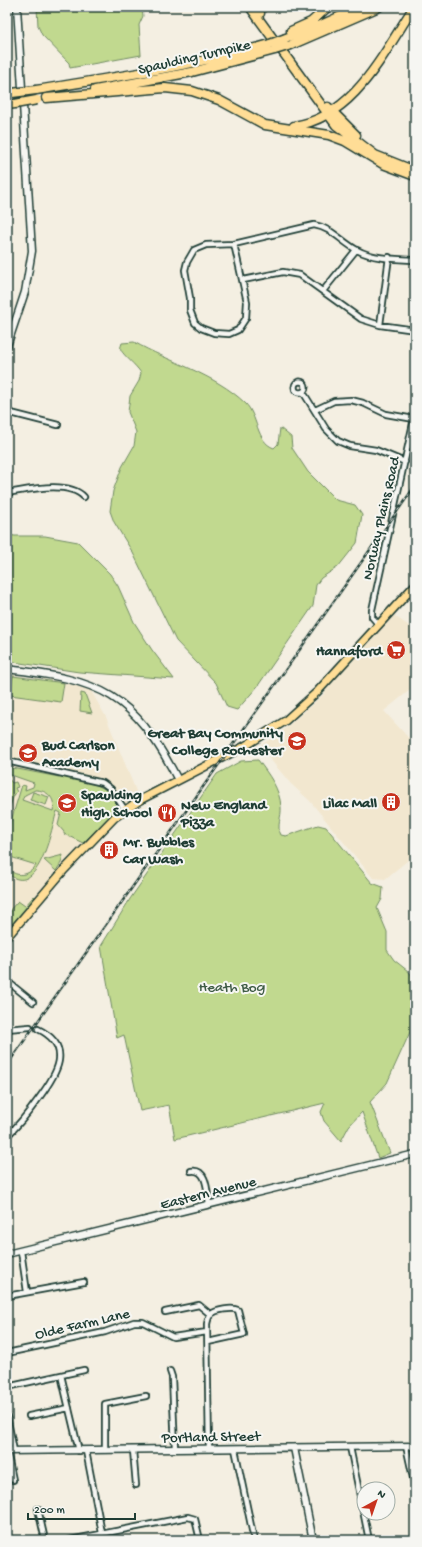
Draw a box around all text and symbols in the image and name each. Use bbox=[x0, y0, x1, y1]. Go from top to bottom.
street label: Spaulding Turnpike bbox=[137, 36, 253, 80]
street label: Norway Plains Road bbox=[359, 454, 405, 582]
supermarket icon: Hannaford bbox=[385, 639, 407, 661]
place label: Hannaford bbox=[316, 643, 384, 661]
place label: Great Bay Community College Rochester bbox=[147, 725, 285, 760]
school or university icon: Great Bay Community College Rochester bbox=[286, 730, 308, 752]
place label: Bud Carlson Academy bbox=[41, 737, 115, 772]
school or university icon: Bud Carlson Academy bbox=[17, 742, 39, 764]
place label: Spaulding High School bbox=[81, 787, 153, 822]
building icon: Lilac Mall bbox=[380, 791, 402, 813]
school or university icon: Spaulding High School bbox=[56, 792, 78, 814]
place label: Lilac Mall bbox=[323, 795, 378, 813]
place label: New England Pizza bbox=[180, 797, 268, 832]
restaurant icon: New England Pizza bbox=[156, 802, 178, 824]
place label: Mr. Bubbles Car Wash bbox=[122, 834, 196, 869]
building icon: Mr. Bubbles Car Wash bbox=[98, 839, 120, 861]
park label: Heath Bog bbox=[199, 979, 265, 997]
street label: Eastern Avenue bbox=[159, 1173, 259, 1215]
street label: Olde Farm Lane bbox=[33, 1305, 132, 1345]
street label: Portland Street bbox=[161, 1428, 262, 1448]
north arrow bbox=[356, 1481, 396, 1521]
text: N bbox=[375, 1488, 388, 1502]
scale bar bbox=[28, 1495, 135, 1521]
text: 200 m bbox=[34, 1504, 65, 1518]

